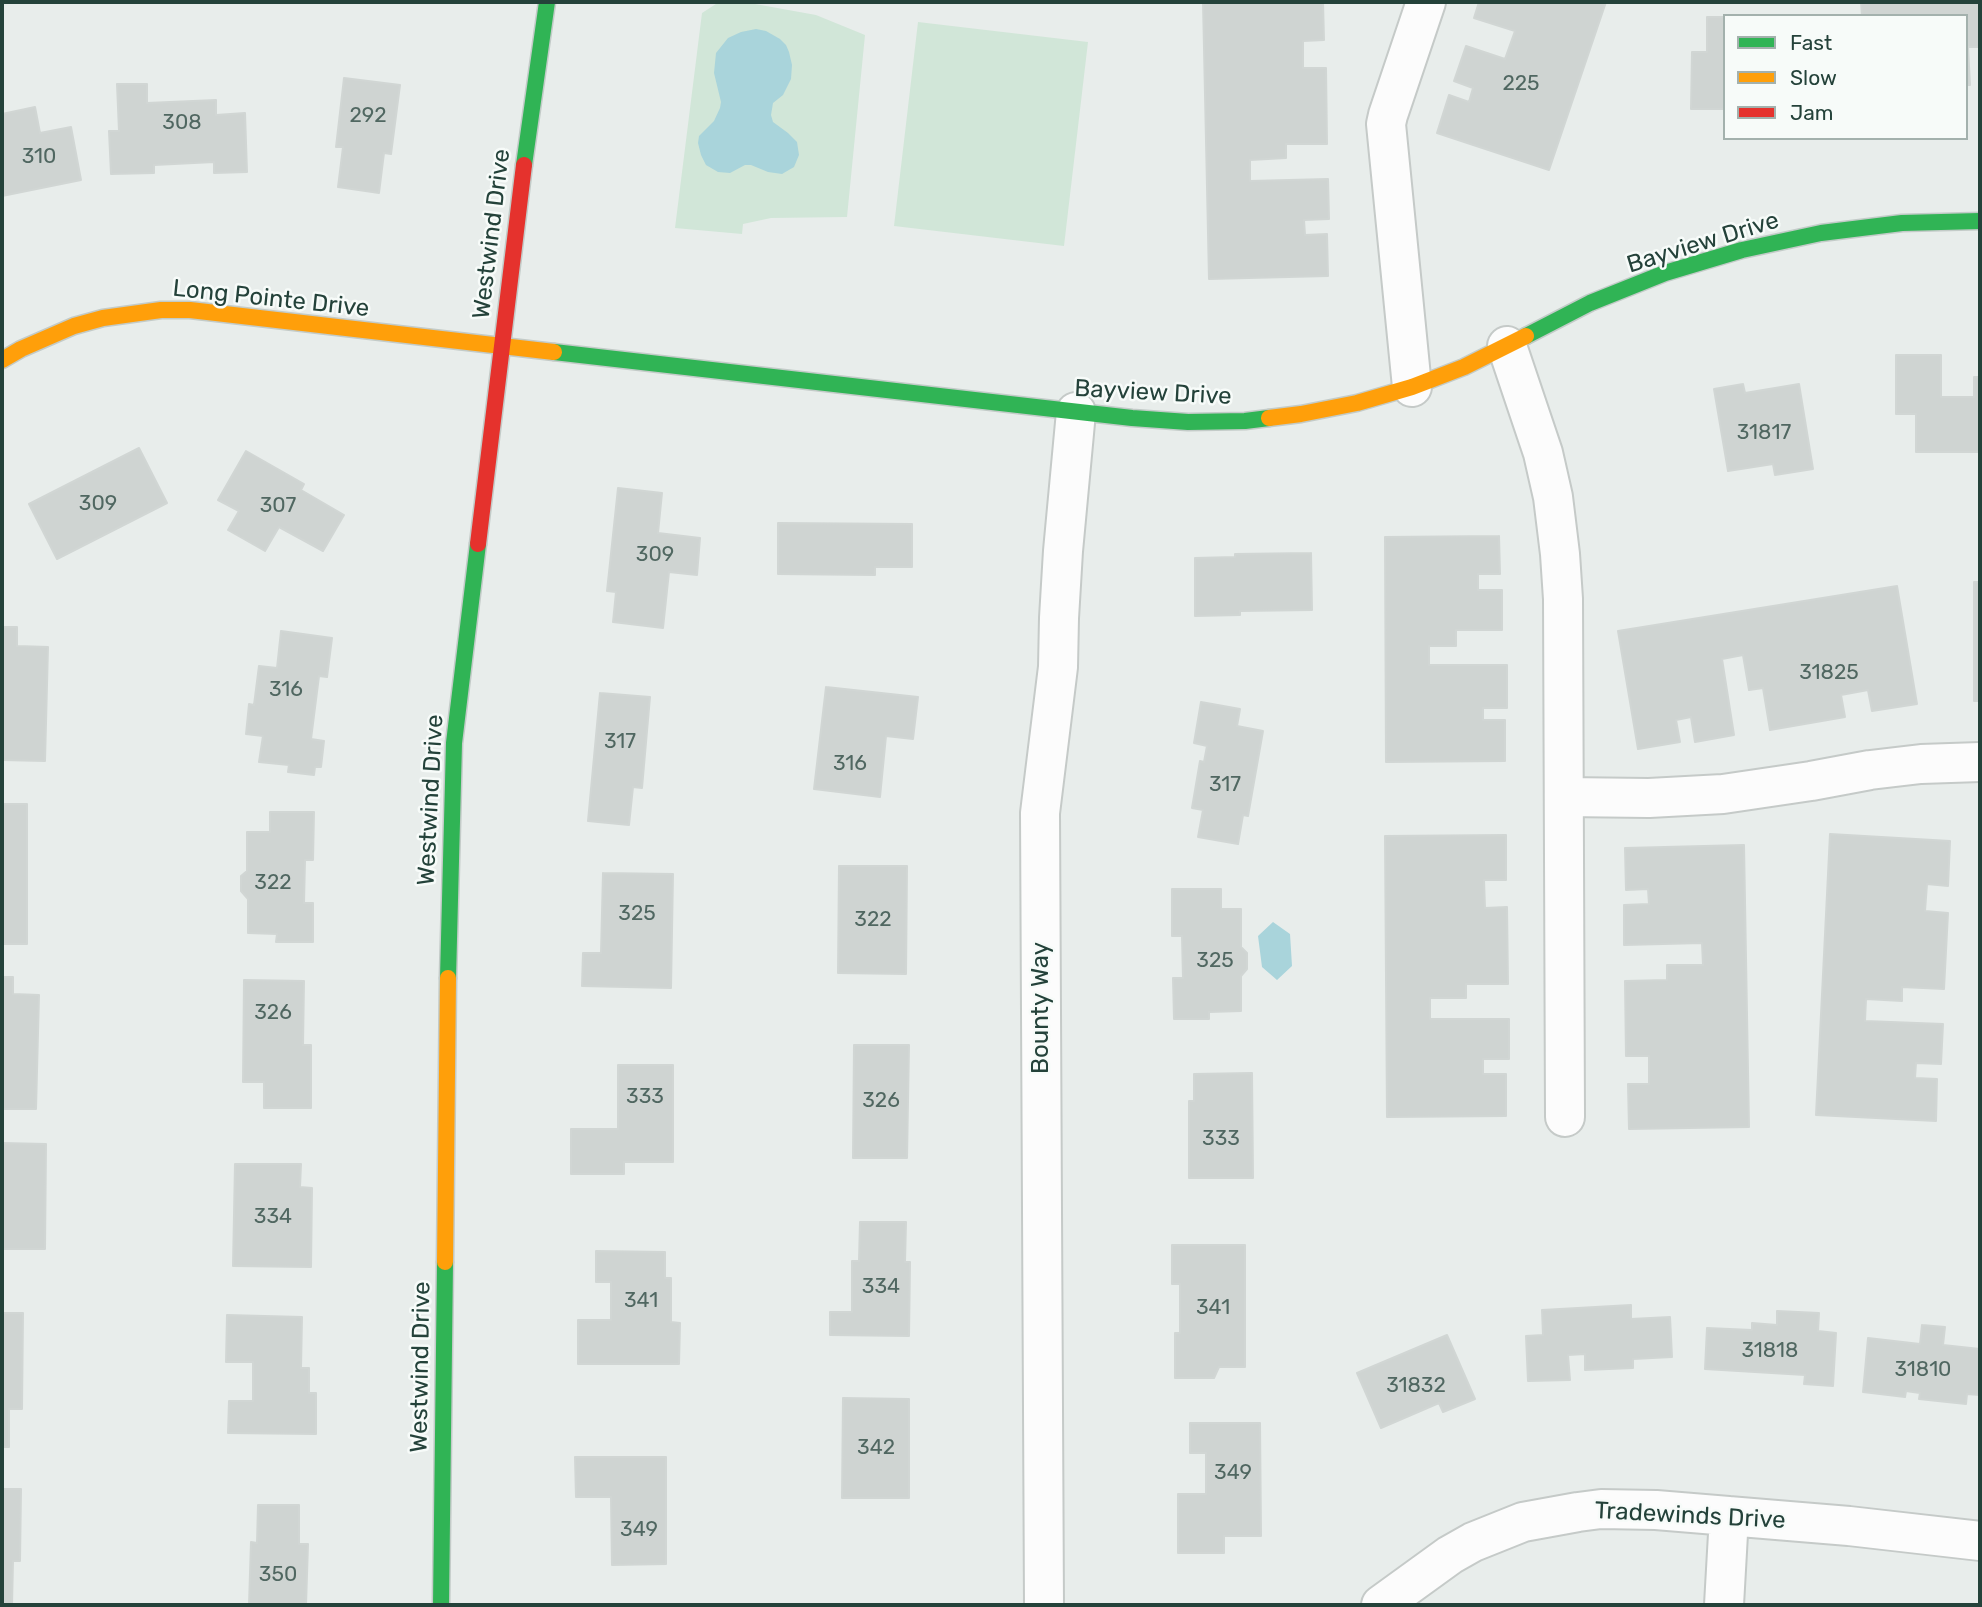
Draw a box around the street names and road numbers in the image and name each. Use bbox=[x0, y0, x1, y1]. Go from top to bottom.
street label: Westwind Drive bbox=[467, 147, 517, 321]
street label: Bayview Drive bbox=[1624, 206, 1782, 280]
street label: Long Pointe Drive bbox=[171, 274, 371, 324]
street label: Bayview Drive bbox=[1074, 375, 1232, 411]
street label: Westwind Drive bbox=[412, 714, 450, 886]
street label: Bounty Way bbox=[1027, 942, 1055, 1074]
street label: Westwind Drive bbox=[405, 1281, 437, 1453]
street label: Tradewinds Drive bbox=[1594, 1497, 1786, 1535]

